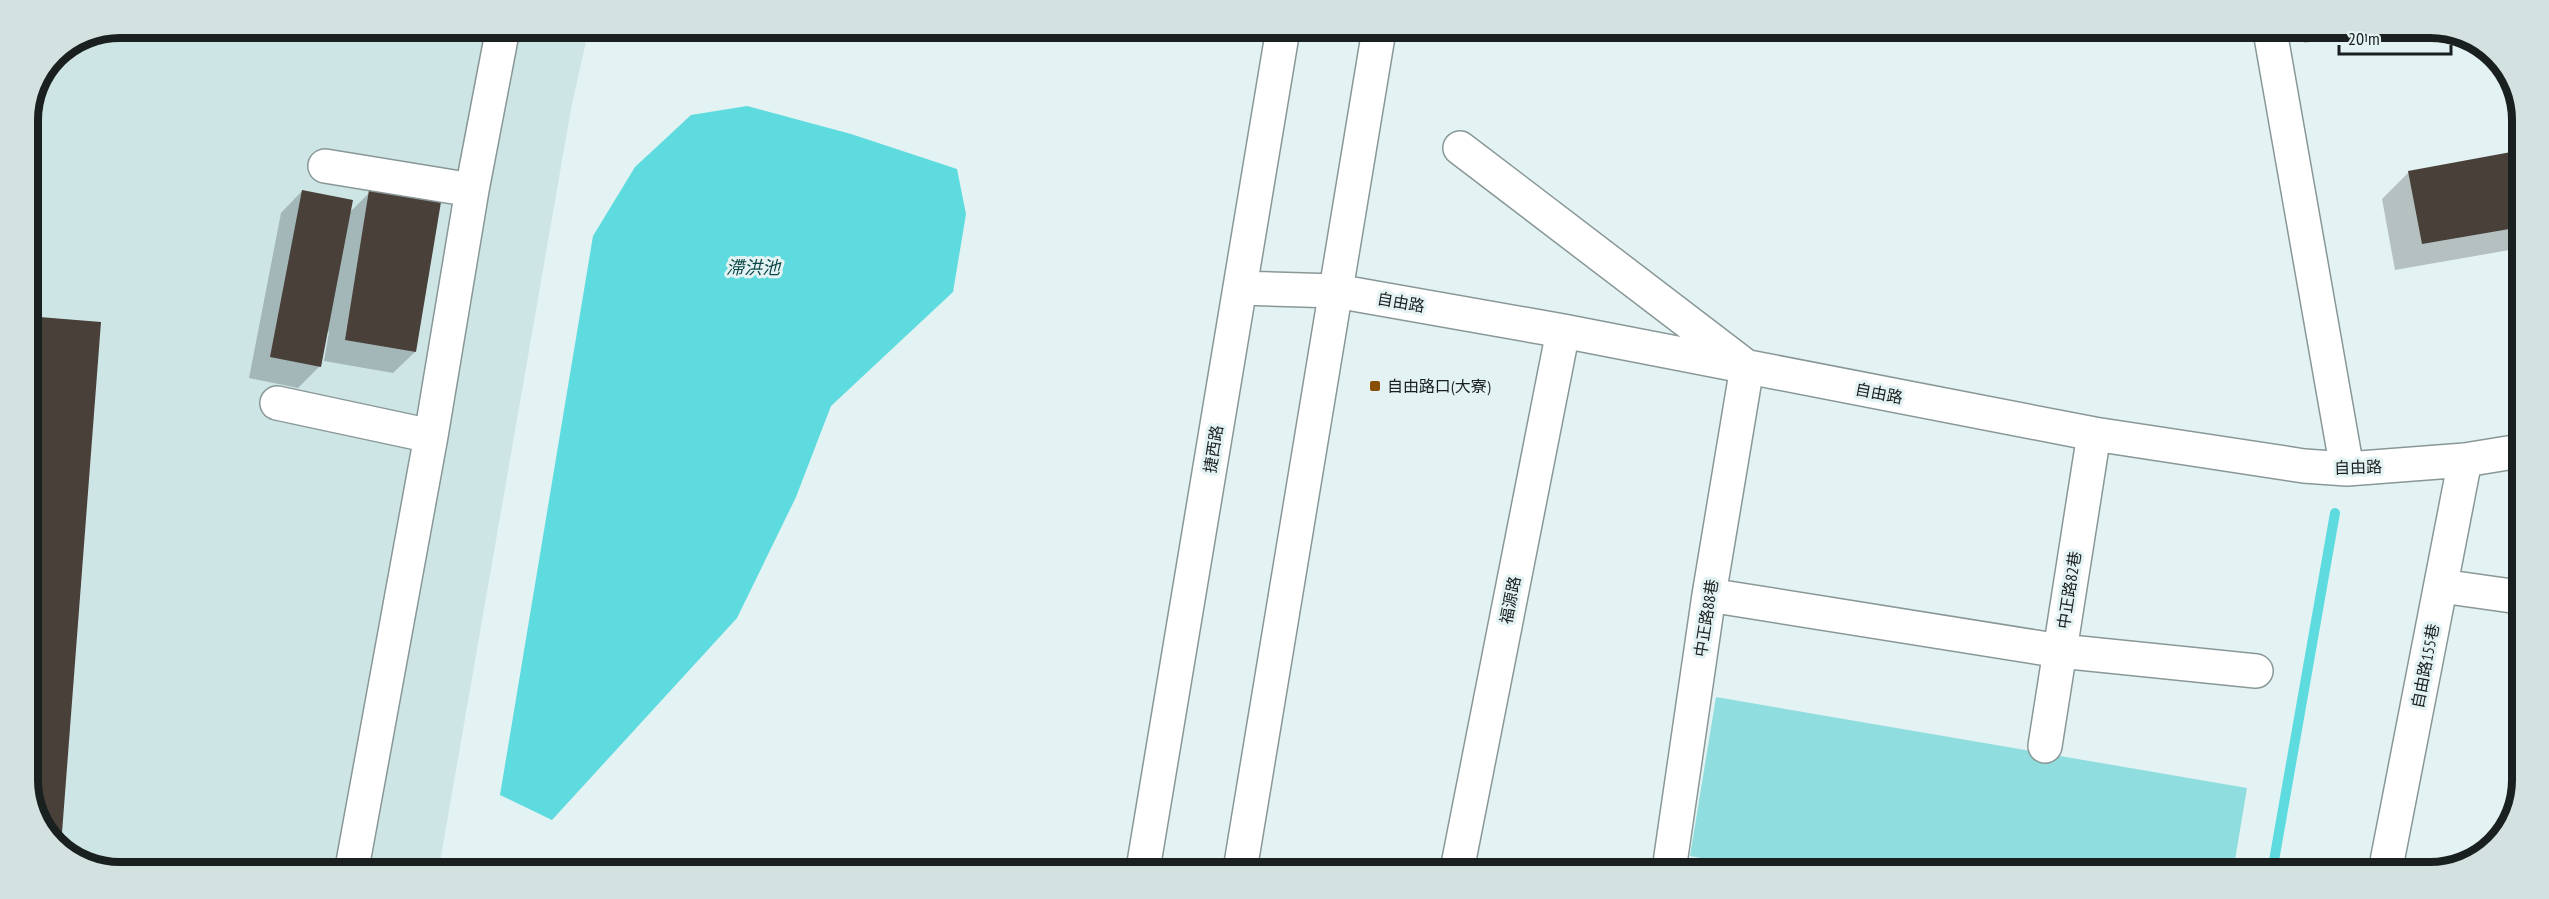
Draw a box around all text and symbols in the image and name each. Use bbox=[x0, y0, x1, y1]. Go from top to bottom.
scale bar bbox=[2339, 18, 2452, 56]
text: 20 m bbox=[2348, 27, 2380, 50]
water label: 滯洪池 bbox=[726, 256, 782, 279]
street label: 自由路 bbox=[1376, 288, 1426, 316]
place label: 自由路口(大寮) bbox=[1387, 376, 1491, 396]
marker: 自由路口(大寮) bbox=[1368, 379, 1382, 393]
street label: 自由路 bbox=[1854, 379, 1904, 407]
street label: 捷西路 bbox=[1199, 424, 1227, 474]
street label: 自由路 bbox=[2334, 456, 2382, 478]
street label: 中正路82巷 bbox=[2053, 550, 2085, 630]
street label: 福源路 bbox=[1496, 575, 1524, 625]
street label: 中正路88巷 bbox=[1690, 578, 1722, 658]
street label: 自由路155巷 bbox=[2407, 622, 2443, 710]

